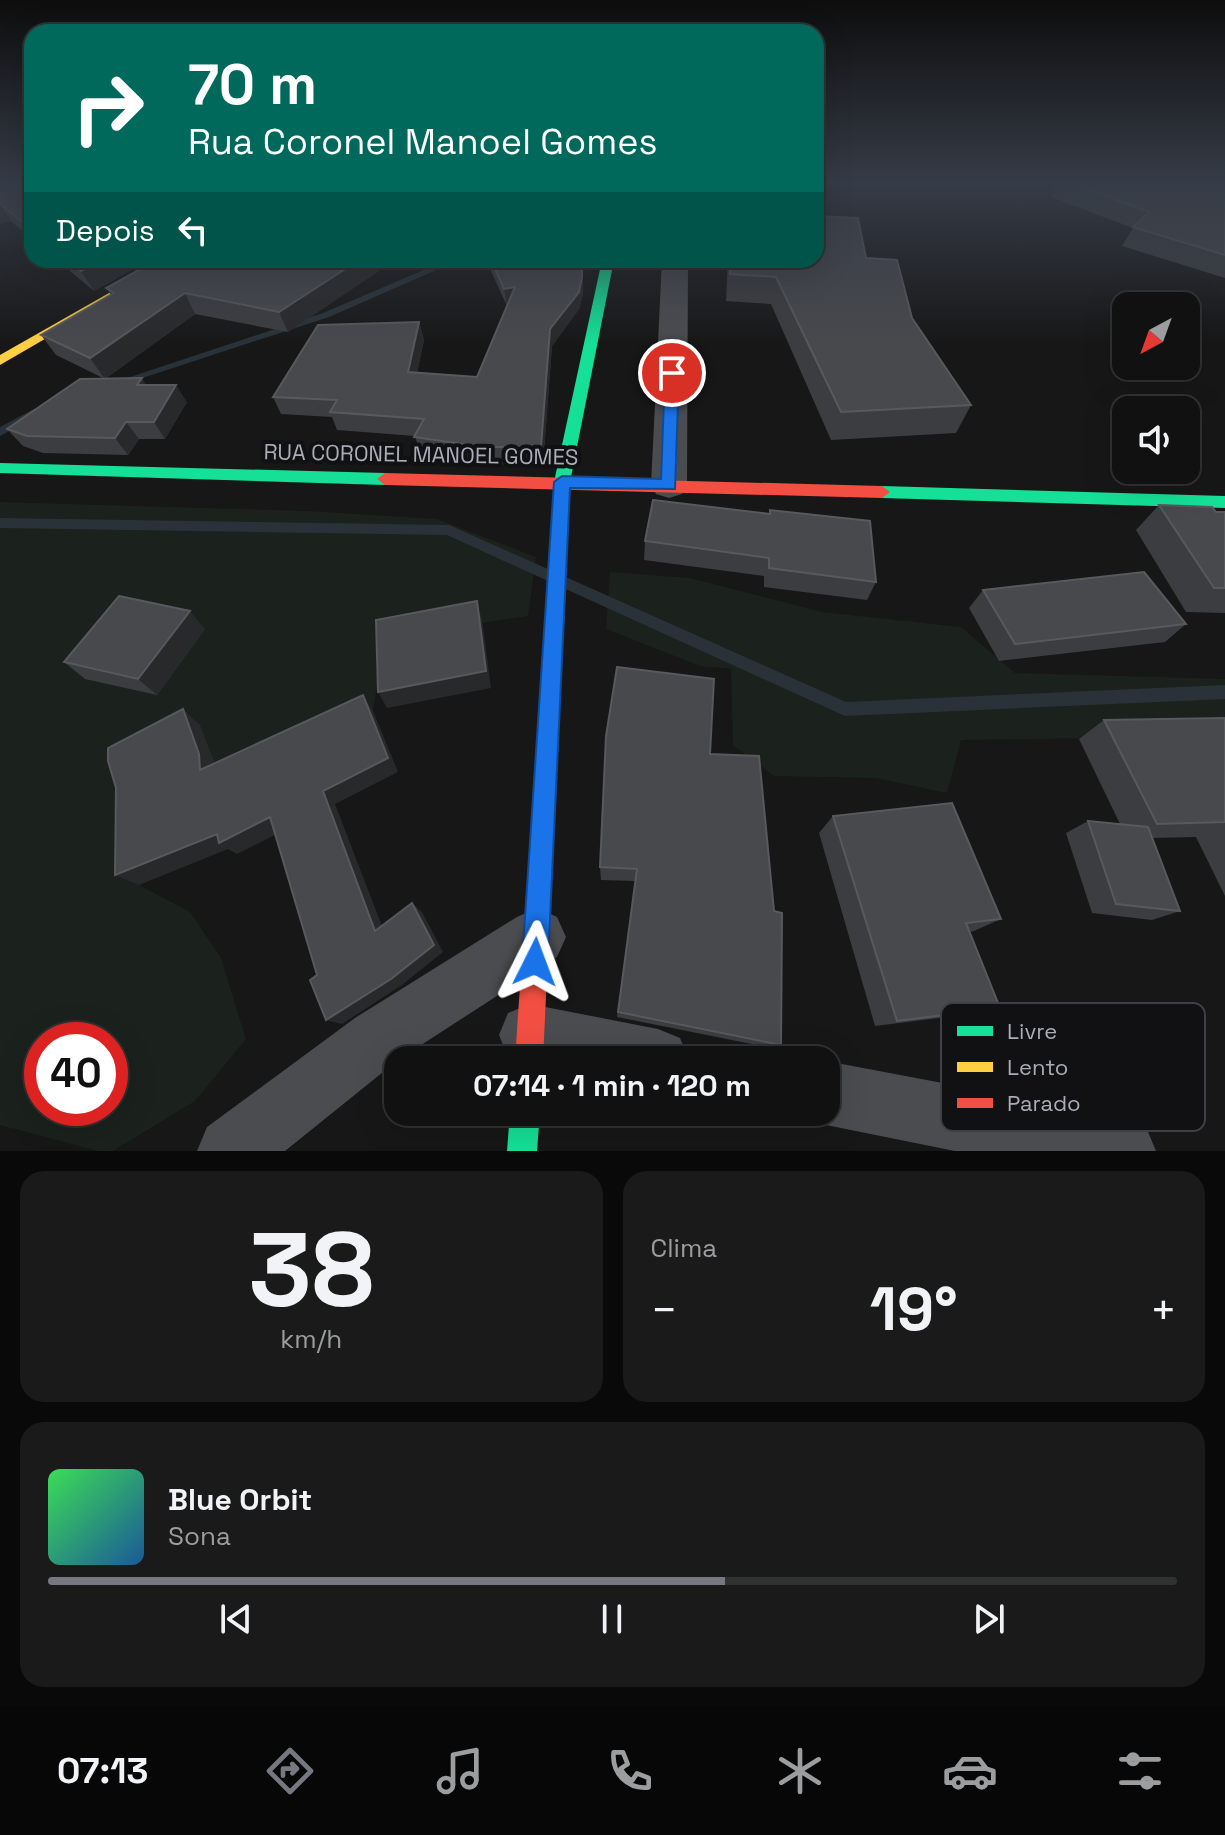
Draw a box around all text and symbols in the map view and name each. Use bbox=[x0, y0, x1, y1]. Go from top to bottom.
text: 70 m bbox=[188, 49, 317, 120]
icon: right bbox=[56, 56, 160, 160]
text: Rua Coronel Manoel Gomes bbox=[188, 119, 657, 165]
icon: left bbox=[171, 208, 215, 252]
text: Depois bbox=[56, 211, 155, 250]
north arrow bbox=[1112, 292, 1200, 380]
map controls bbox=[1112, 292, 1200, 484]
pin bbox=[638, 339, 706, 407]
icon: arrive bbox=[650, 351, 694, 395]
button: sound bbox=[1112, 396, 1200, 484]
street label: RUA CORONEL MANOEL GOMES bbox=[263, 437, 579, 471]
position arrow bbox=[493, 920, 577, 1004]
legend bbox=[941, 1003, 1205, 1131]
text: Livre bbox=[1007, 1017, 1057, 1045]
speed limit sign: 40 bbox=[24, 1022, 128, 1126]
text: Lento bbox=[1007, 1053, 1068, 1081]
text: 07:14 · 1 min · 120 m bbox=[473, 1066, 751, 1105]
text: Parado bbox=[1007, 1089, 1081, 1117]
text: 38 bbox=[248, 1204, 374, 1336]
text: Clima bbox=[651, 1231, 717, 1265]
text: 19° bbox=[870, 1271, 958, 1348]
text: − bbox=[651, 1282, 678, 1338]
text: + bbox=[1150, 1282, 1177, 1338]
text: km/h bbox=[280, 1322, 342, 1356]
text: Blue Orbit bbox=[168, 1480, 312, 1519]
text: Sona bbox=[168, 1519, 231, 1553]
icon: previous bbox=[214, 1597, 258, 1641]
icon: pause bbox=[590, 1597, 634, 1641]
icon: next bbox=[967, 1597, 1011, 1641]
icon: directions bbox=[262, 1743, 318, 1799]
icon: music bbox=[432, 1743, 488, 1799]
icon: phone bbox=[602, 1743, 658, 1799]
icon: climate bbox=[772, 1743, 828, 1799]
icon: car bbox=[942, 1743, 998, 1799]
icon: filters bbox=[1112, 1743, 1168, 1799]
text: 07:13 bbox=[57, 1748, 148, 1794]

